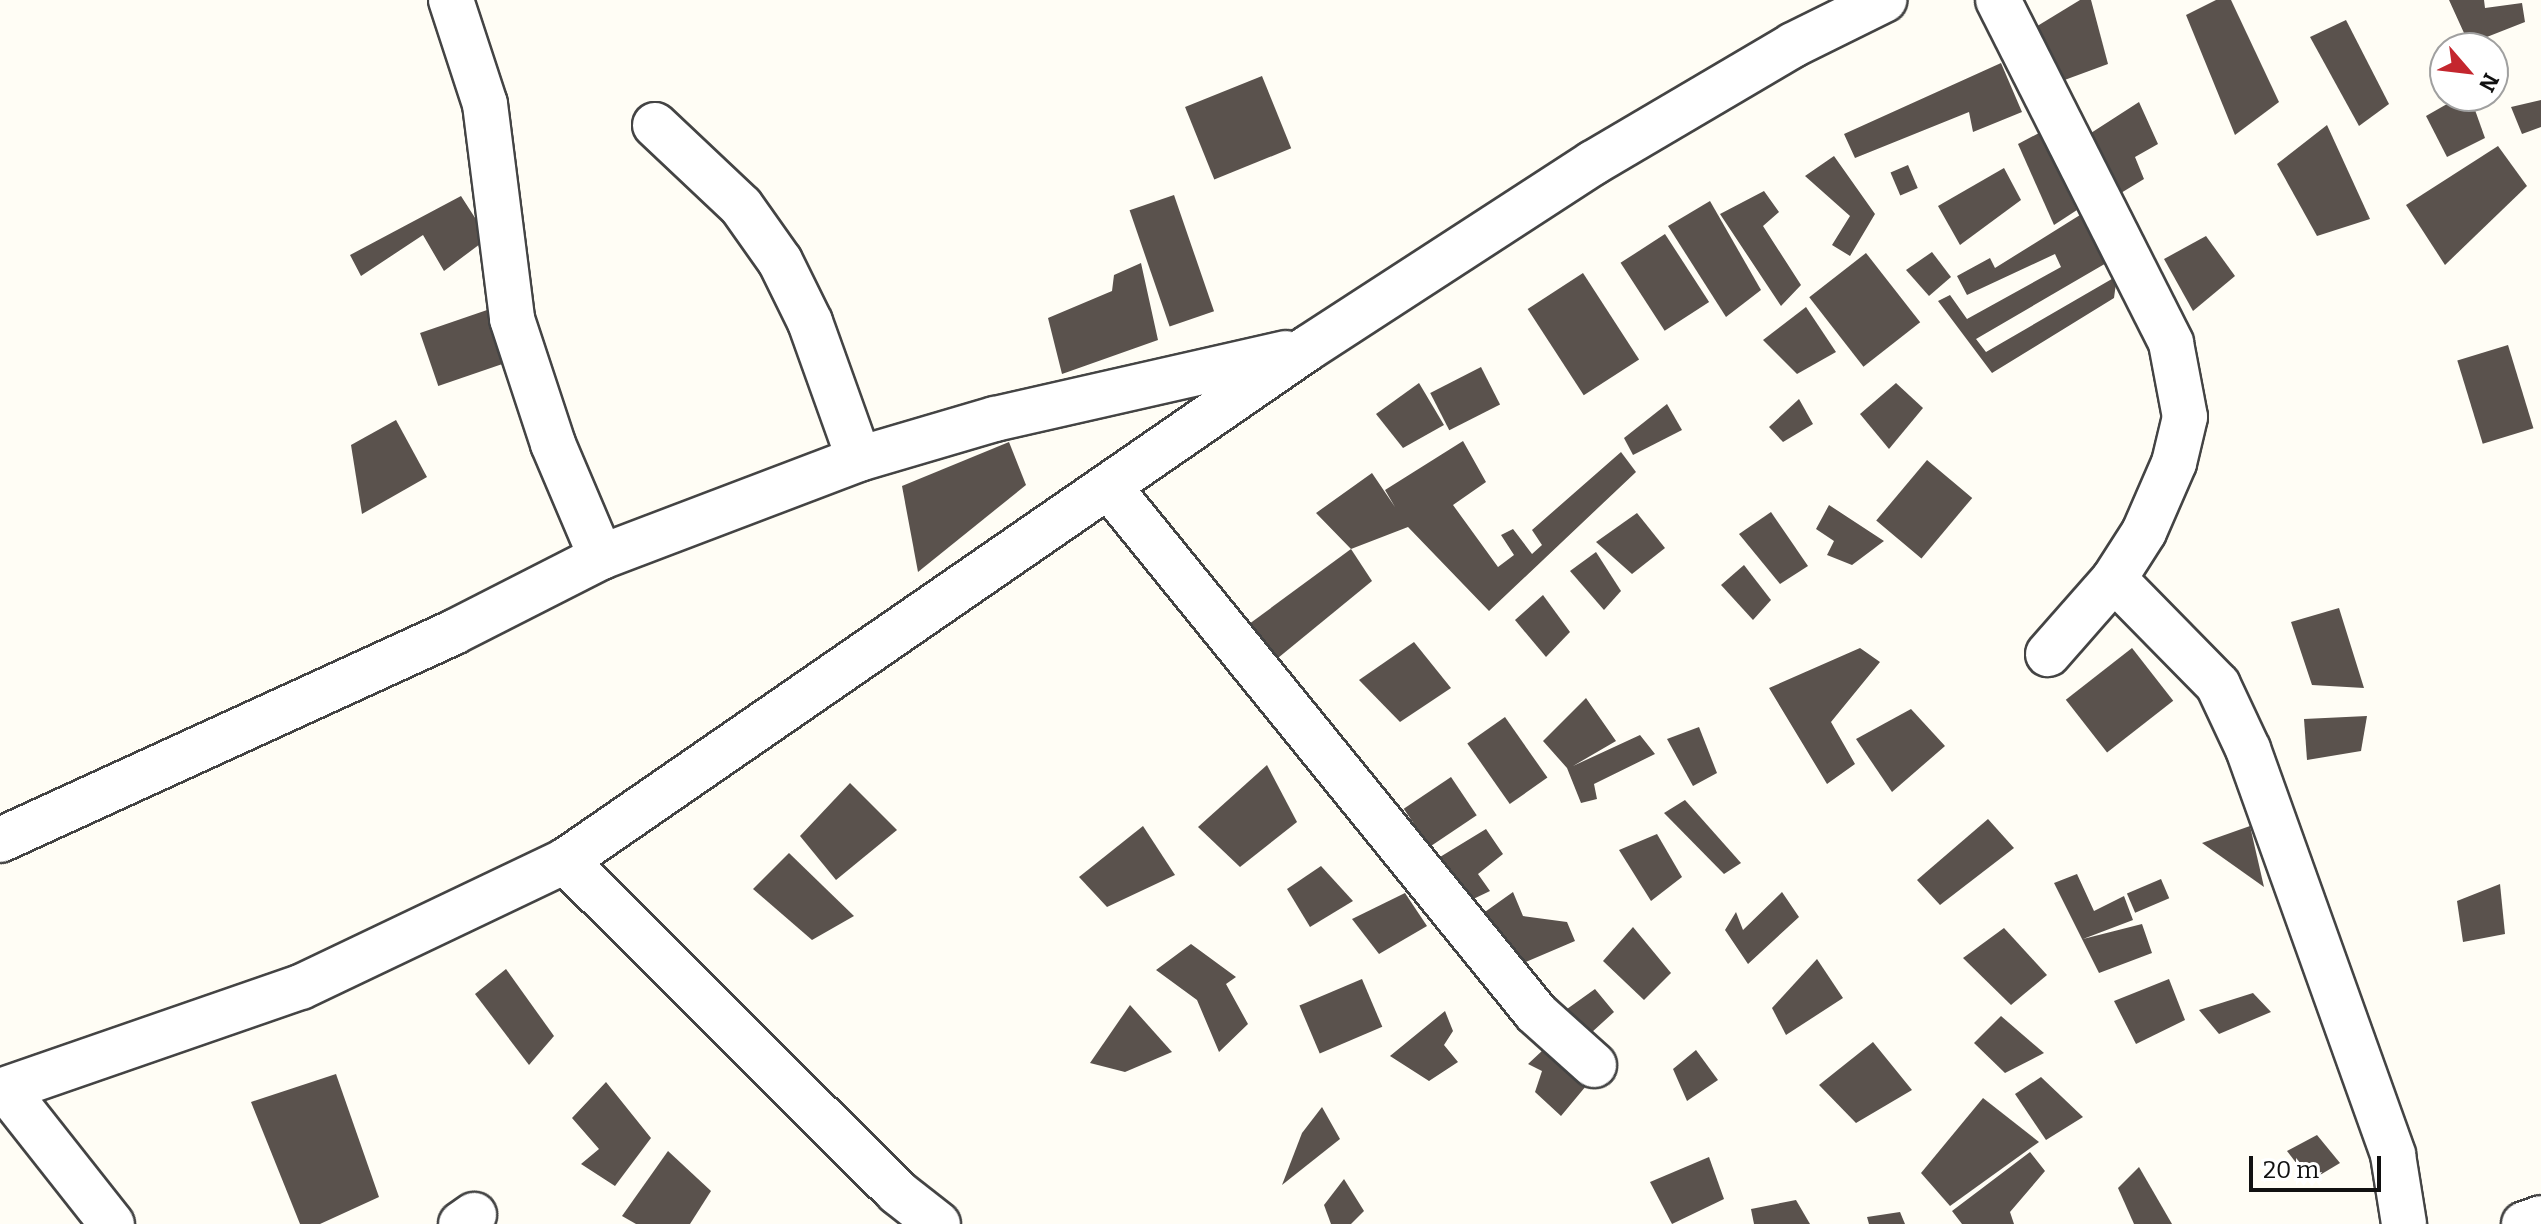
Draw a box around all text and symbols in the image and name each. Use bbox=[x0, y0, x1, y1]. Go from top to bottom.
north arrow bbox=[2429, 32, 2509, 112]
text: N bbox=[2473, 69, 2505, 96]
scale bar bbox=[2253, 1140, 2385, 1190]
text: 20 m bbox=[2263, 1156, 2319, 1184]

